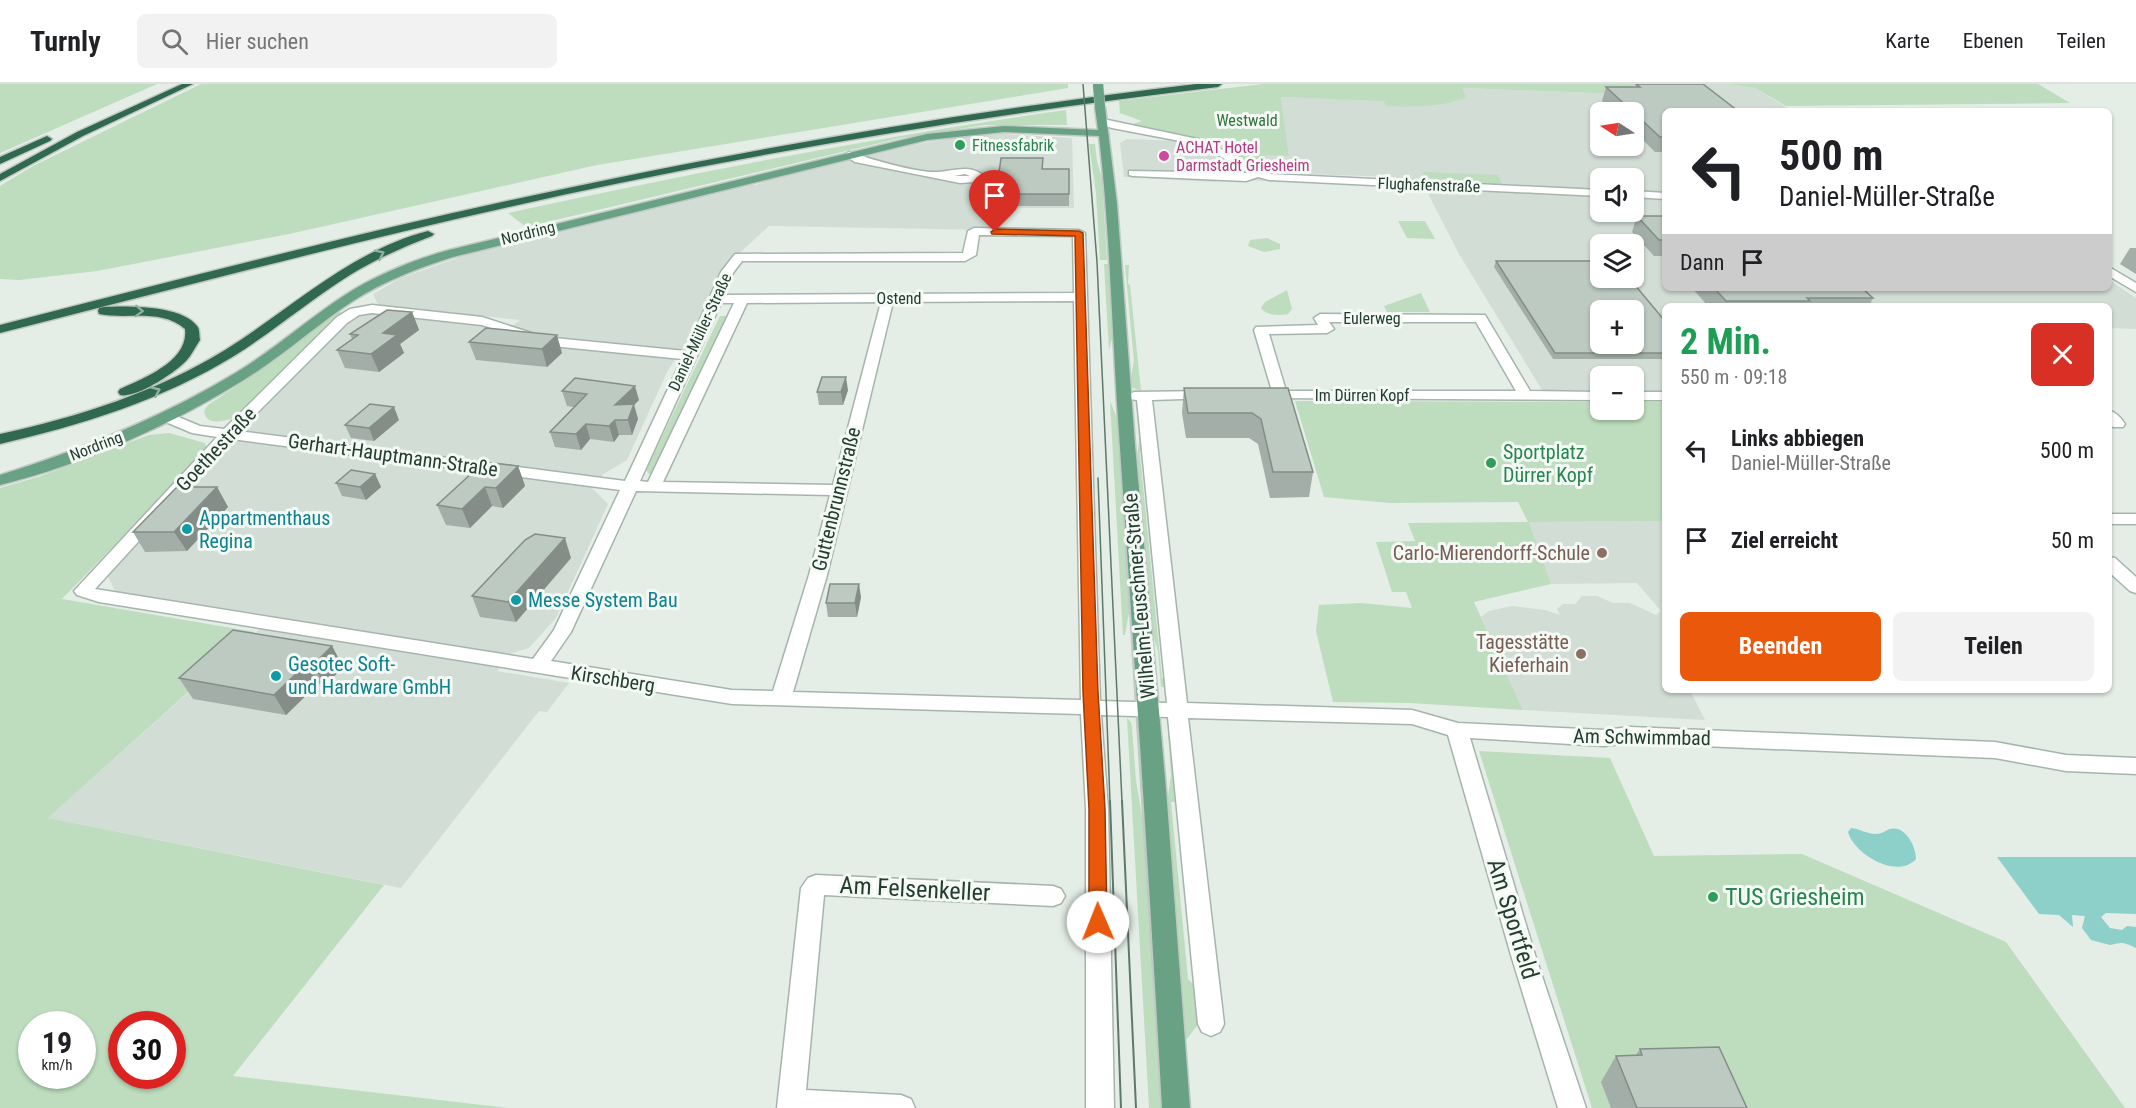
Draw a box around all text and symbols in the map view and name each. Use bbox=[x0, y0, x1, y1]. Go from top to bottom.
search box bbox=[137, 14, 557, 68]
text: Turnly bbox=[30, 25, 101, 58]
icon: search bbox=[158, 25, 191, 58]
text: Hier suchen bbox=[206, 29, 309, 54]
text: Karte bbox=[1885, 29, 1930, 53]
text: Ebenen bbox=[1963, 29, 2024, 53]
text: Teilen bbox=[2057, 29, 2106, 53]
north arrow bbox=[1590, 102, 1644, 156]
map controls bbox=[1590, 102, 1644, 420]
park label: Westwald bbox=[1216, 111, 1278, 130]
text: 500 m bbox=[1779, 131, 1884, 180]
icon: left bbox=[1680, 132, 1758, 210]
place label: Fitnessfabrik bbox=[972, 136, 1055, 155]
marker: Fitnessfabrik bbox=[953, 138, 967, 152]
place label: ACHAT Hotel Darmstadt Griesheim bbox=[1176, 138, 1310, 175]
marker: ACHAT Hotel Darmstadt Griesheim bbox=[1157, 149, 1171, 163]
button: sound bbox=[1590, 168, 1644, 222]
pin bbox=[969, 170, 1020, 232]
street label: Flughafenstraße bbox=[1377, 174, 1481, 196]
icon: arrive bbox=[978, 179, 1011, 212]
text: Daniel-Müller-Straße bbox=[1779, 181, 1995, 213]
street label: Nordring bbox=[499, 217, 557, 249]
button: layers bbox=[1590, 234, 1644, 288]
icon: arrive bbox=[1736, 246, 1769, 279]
one-way arrow bbox=[374, 249, 385, 261]
text: Dann bbox=[1680, 250, 1724, 275]
street label: Daniel-Müller-Straße bbox=[664, 270, 736, 394]
street label: Ostend bbox=[877, 289, 921, 308]
button: + bbox=[1590, 300, 1644, 354]
one-way arrow bbox=[135, 304, 144, 317]
street label: Eulerweg bbox=[1343, 309, 1401, 328]
text: 2 Min. bbox=[1680, 321, 1771, 363]
button: close bbox=[2031, 323, 2094, 386]
text: 550 m · 09:18 bbox=[1680, 365, 1787, 389]
button: − bbox=[1590, 366, 1644, 420]
street label: Im Dürren Kopf bbox=[1315, 386, 1409, 405]
one-way arrow bbox=[150, 387, 161, 399]
street label: Goethestraße bbox=[171, 402, 261, 496]
street label: Guttenbrunnstraße bbox=[807, 425, 865, 573]
text: Links abbiegen bbox=[1731, 426, 1864, 451]
street label: Nordring bbox=[67, 427, 125, 465]
street label: Gerhart-Hauptmann-Straße bbox=[286, 428, 500, 482]
icon: left bbox=[1680, 434, 1713, 467]
text: 500 m bbox=[2040, 438, 2094, 463]
place label: Sportplatz Dürrer Kopf bbox=[1503, 440, 1594, 487]
text: Daniel-Müller-Straße bbox=[1731, 451, 1891, 475]
marker: Sportplatz Dürrer Kopf bbox=[1484, 456, 1498, 470]
street label: Wilhelm-Leuschner-Straße bbox=[1118, 492, 1160, 700]
place label: Appartmenthaus Regina bbox=[199, 506, 330, 553]
marker: Appartmenthaus Regina bbox=[180, 522, 194, 536]
icon: arrive bbox=[1680, 524, 1713, 557]
text: Ziel erreicht bbox=[1731, 528, 1838, 553]
text: 50 m bbox=[2051, 528, 2094, 553]
place label: Carlo-Mierendorff-Schule bbox=[1393, 541, 1590, 565]
marker: Carlo-Mierendorff-Schule bbox=[1595, 546, 1609, 560]
place label: Messe System Bau bbox=[528, 588, 678, 612]
marker: Messe System Bau bbox=[509, 593, 523, 607]
button: Beenden bbox=[1680, 612, 1881, 681]
button: Teilen bbox=[1893, 612, 2094, 681]
place label: Tagesstätte Kieferhain bbox=[1476, 630, 1569, 677]
marker: Tagesstätte Kieferhain bbox=[1574, 647, 1588, 661]
place label: Gesotec Soft- und Hardware GmbH bbox=[288, 652, 451, 699]
street label: Kirschberg bbox=[569, 661, 657, 697]
marker: Gesotec Soft- und Hardware GmbH bbox=[269, 669, 283, 683]
street label: Am Schwimmbad bbox=[1573, 724, 1711, 750]
street label: Am Sportfeld bbox=[1481, 855, 1545, 983]
street label: Am Felsenkeller bbox=[839, 871, 991, 907]
place label: TUS Griesheim bbox=[1725, 883, 1865, 911]
position arrow bbox=[1066, 890, 1130, 954]
marker: TUS Griesheim bbox=[1706, 890, 1720, 904]
speed limit sign: 30 bbox=[108, 1011, 186, 1089]
text: 19 bbox=[42, 1025, 72, 1060]
text: km/h bbox=[42, 1056, 72, 1074]

